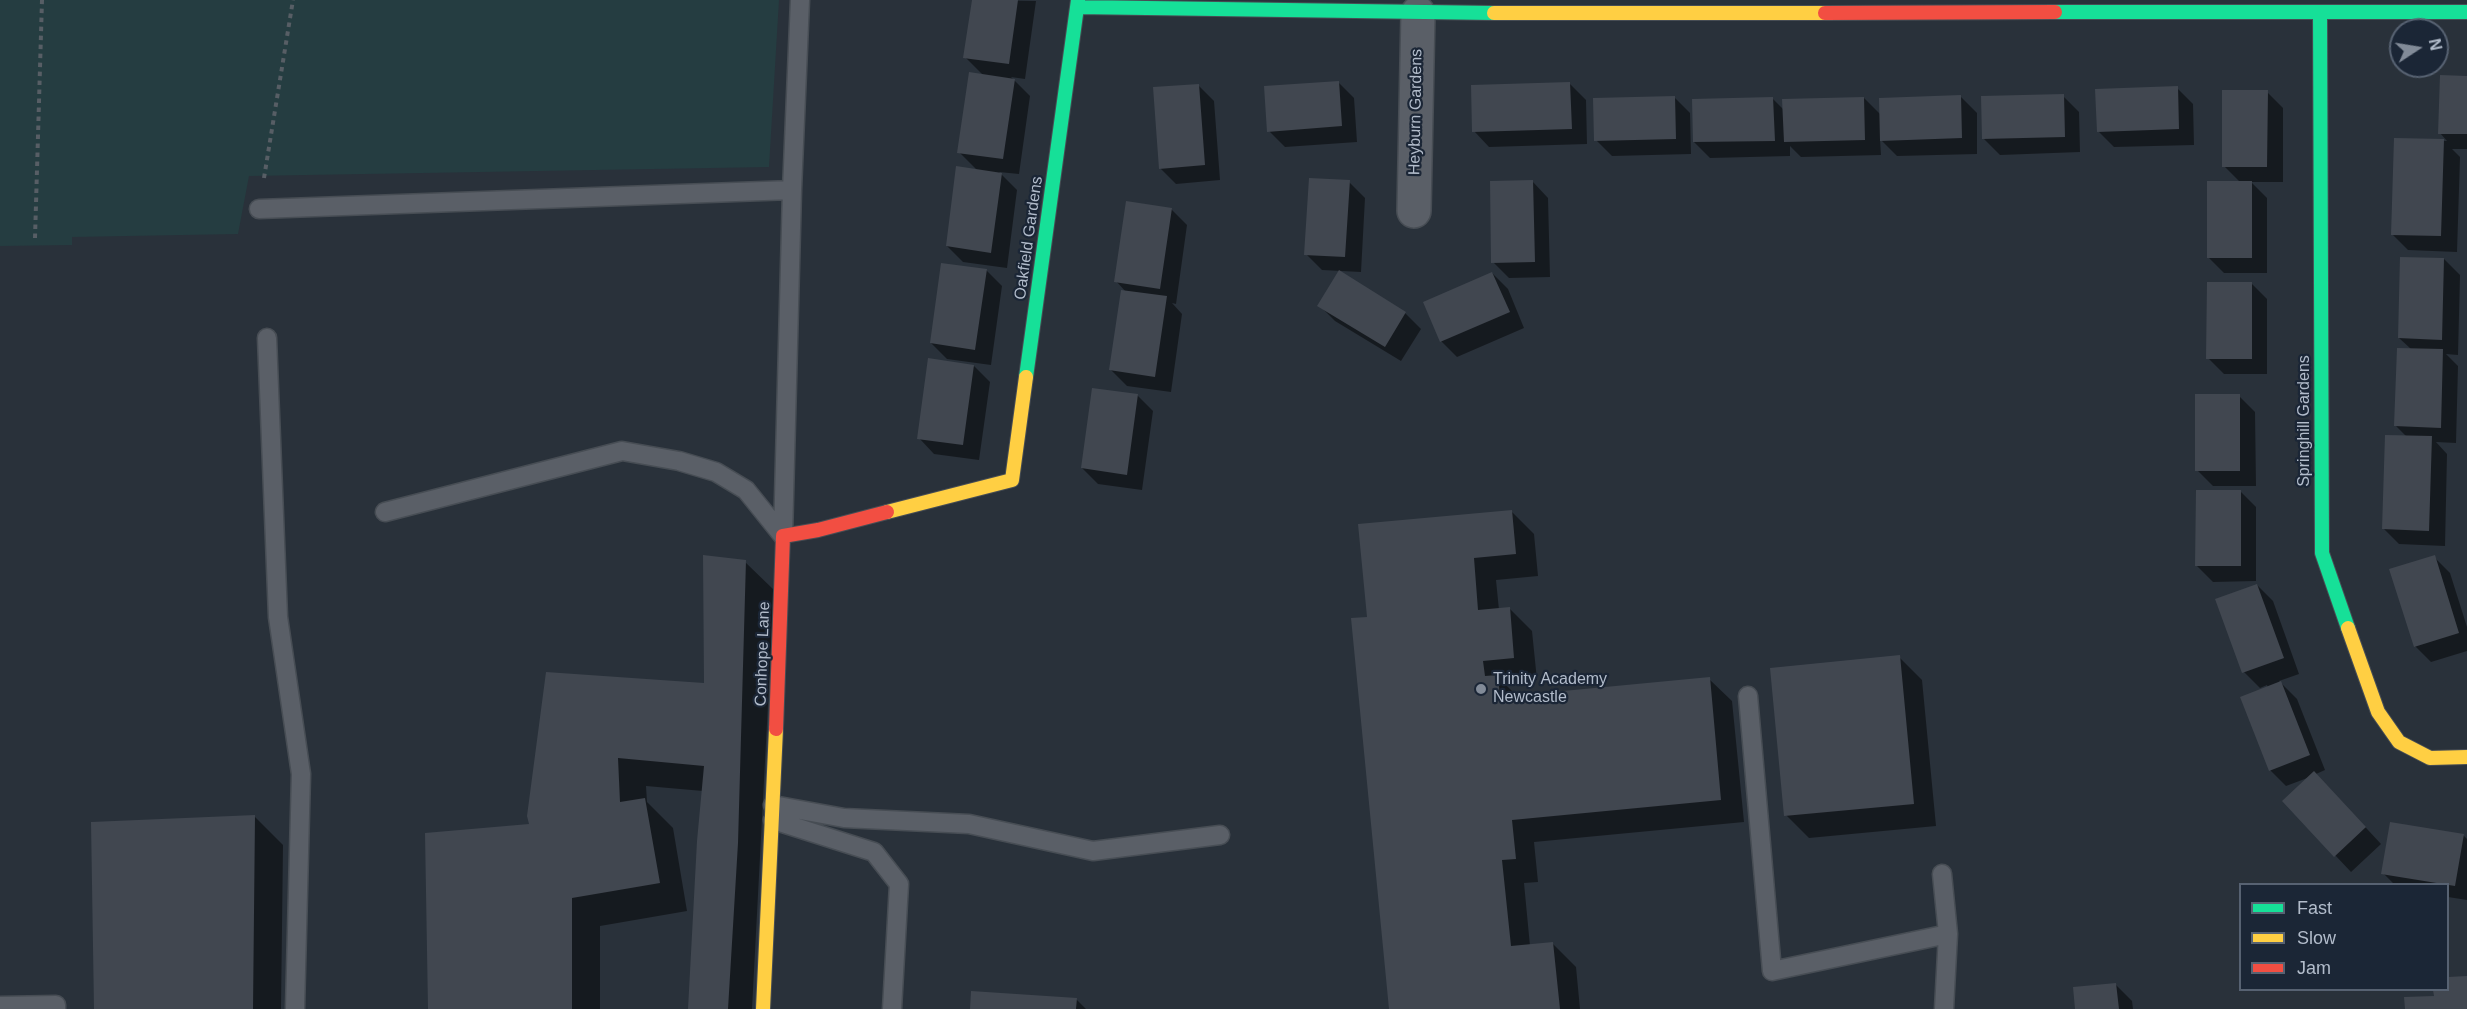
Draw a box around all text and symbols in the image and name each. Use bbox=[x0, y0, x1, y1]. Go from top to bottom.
north arrow bbox=[2389, 18, 2449, 78]
text: N bbox=[2426, 37, 2445, 52]
street label: Heyburn Gardens bbox=[1405, 49, 1427, 175]
street label: Oakfield Gardens bbox=[1011, 175, 1047, 301]
street label: Springhill Gardens bbox=[2295, 355, 2315, 487]
street label: Conhope Lane bbox=[752, 601, 774, 707]
place label: Trinity Academy Newcastle bbox=[1493, 670, 1607, 708]
marker: Trinity Academy Newcastle bbox=[1474, 682, 1488, 696]
legend bbox=[2239, 883, 2449, 991]
text: Fast bbox=[2297, 898, 2332, 918]
text: Slow bbox=[2297, 928, 2336, 948]
text: Jam bbox=[2297, 958, 2331, 978]

